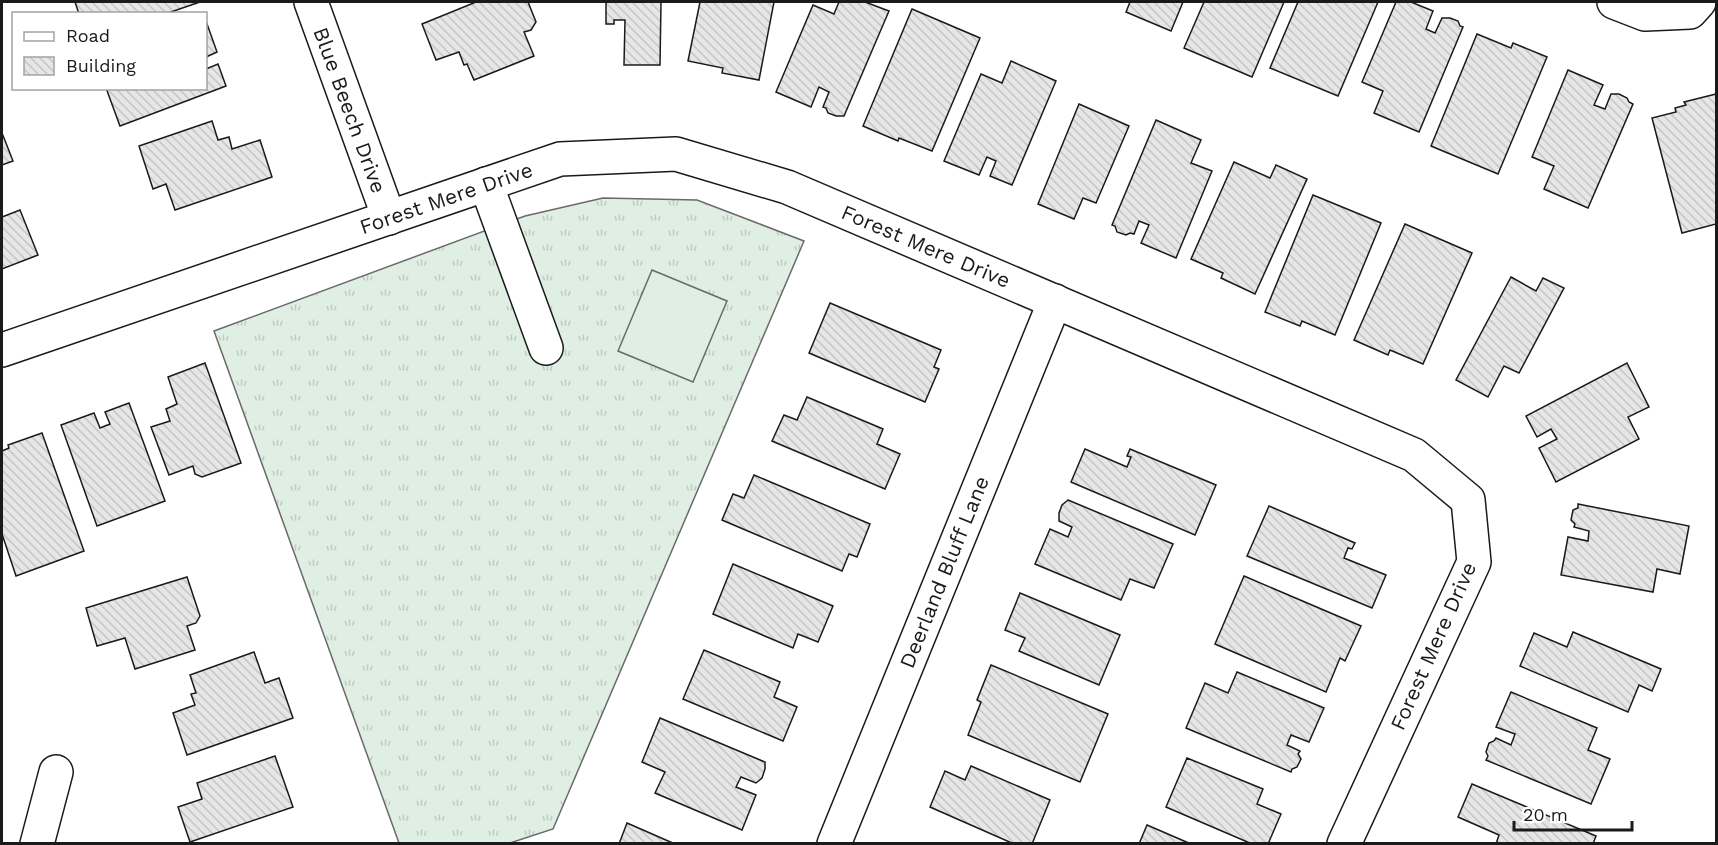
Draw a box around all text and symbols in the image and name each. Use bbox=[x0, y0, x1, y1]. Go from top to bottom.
legend bbox=[12, 12, 207, 90]
street label: Blue Beech Drive bbox=[308, 24, 392, 196]
text: Road bbox=[66, 25, 110, 46]
text: Building bbox=[66, 55, 136, 76]
street label: Forest Mere Drive bbox=[356, 157, 536, 239]
street label: Forest Mere Drive bbox=[838, 199, 1014, 293]
street label: Deerland Bluff Lane bbox=[894, 472, 994, 672]
street label: Forest Mere Drive bbox=[1385, 558, 1481, 734]
scale bar bbox=[1514, 794, 1632, 832]
text: 20 m bbox=[1523, 804, 1568, 825]

